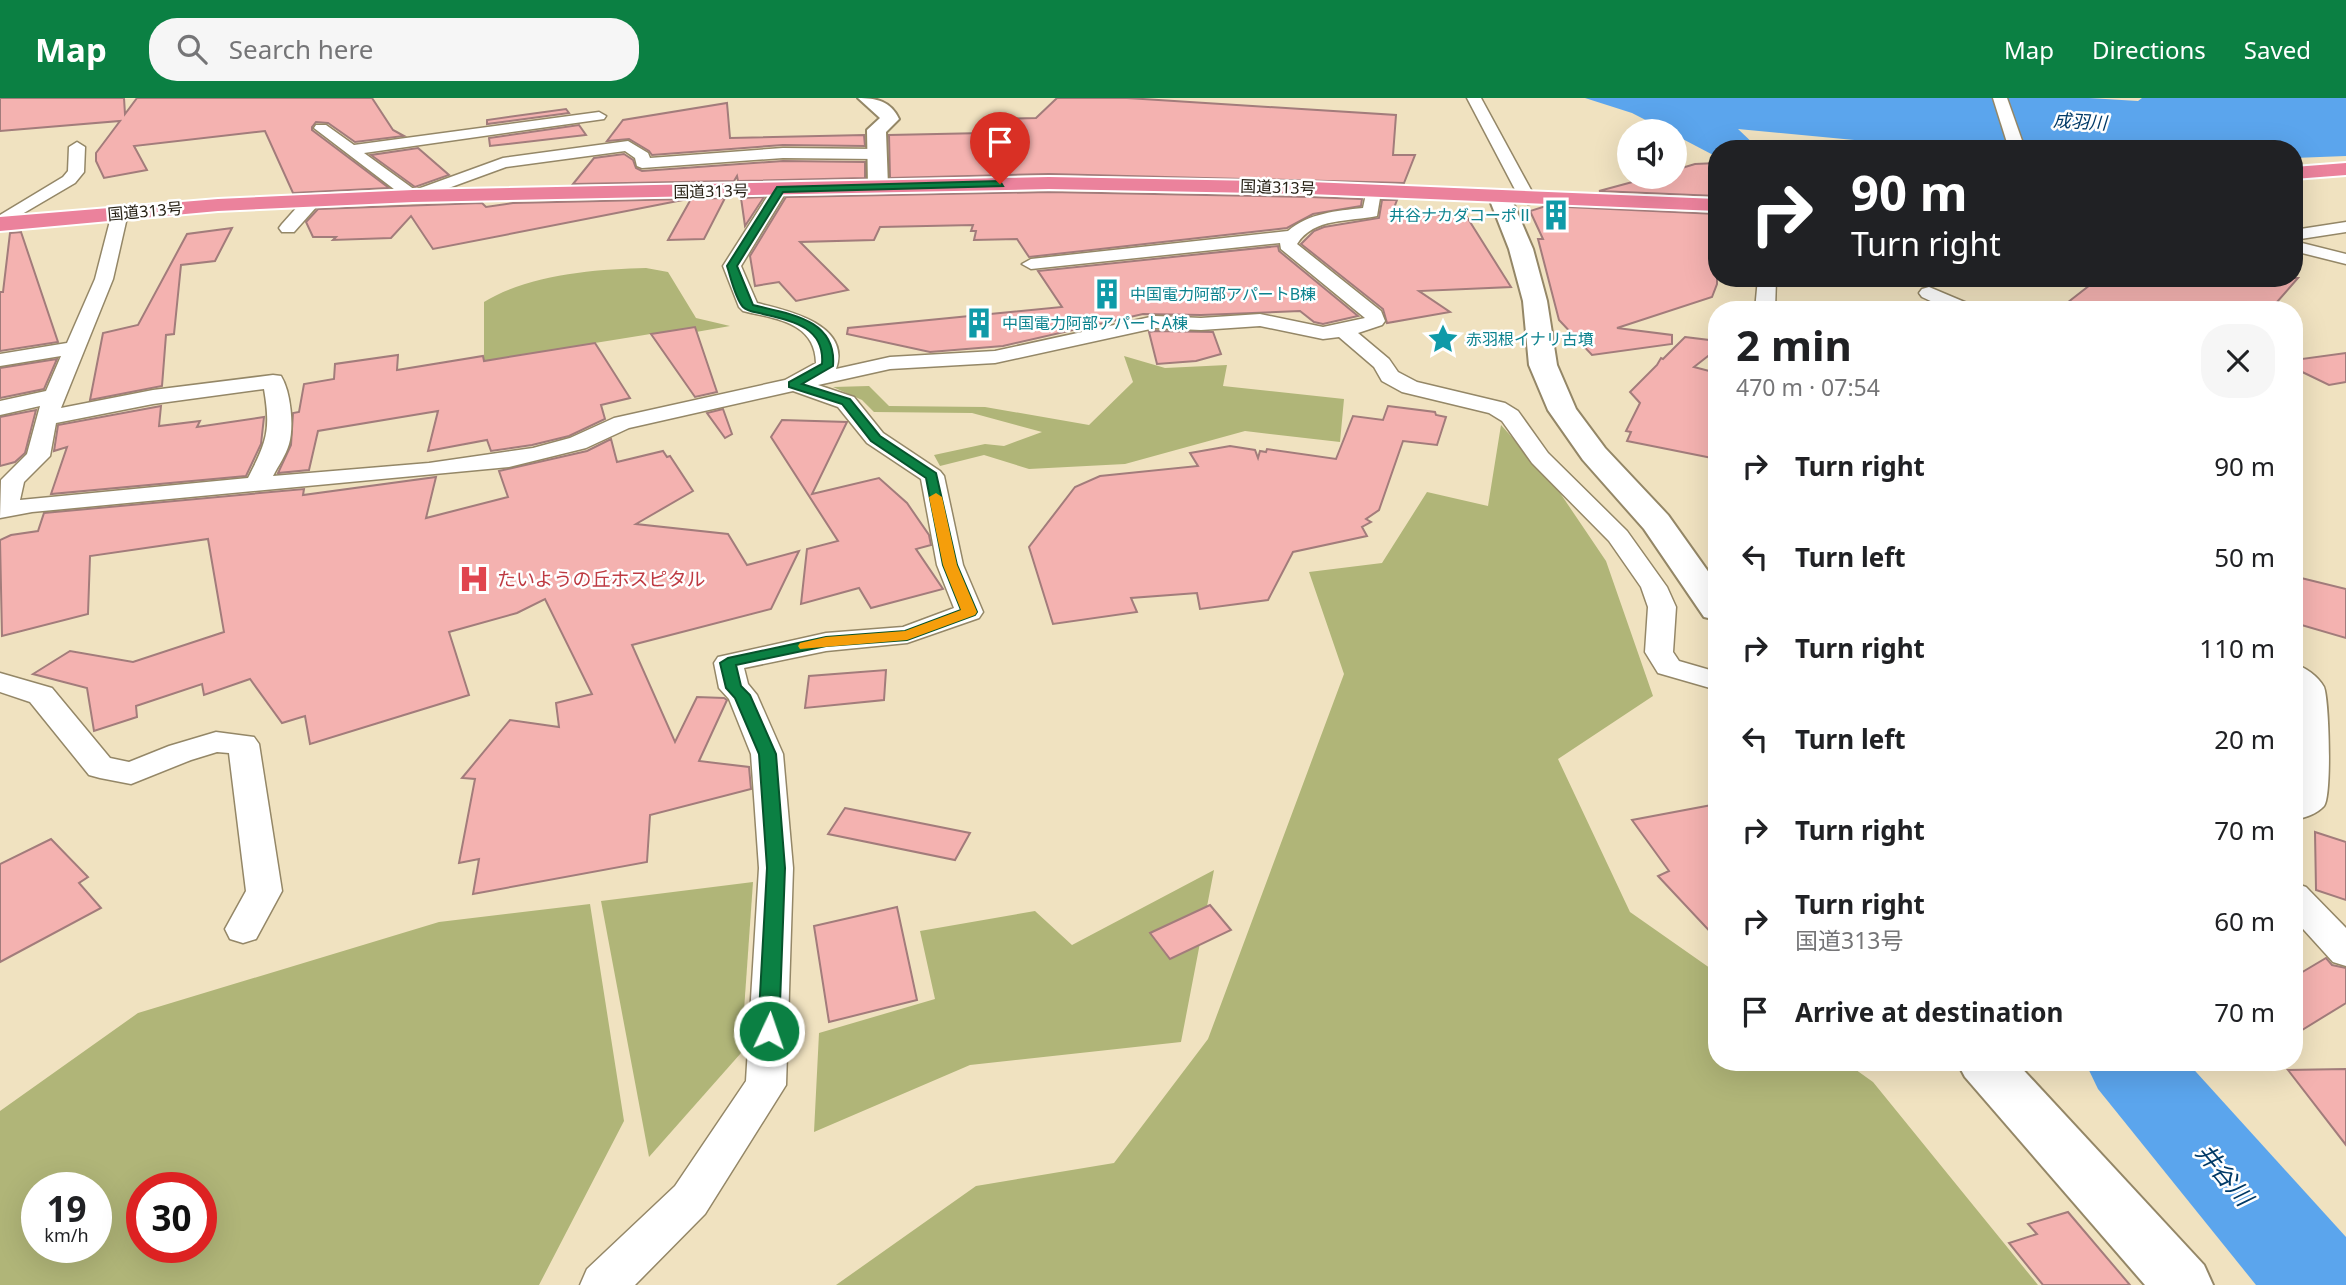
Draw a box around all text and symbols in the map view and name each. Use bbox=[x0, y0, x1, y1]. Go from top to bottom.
search box bbox=[149, 18, 639, 81]
text: Map bbox=[35, 27, 107, 72]
icon: search bbox=[173, 30, 211, 68]
text: Search here bbox=[229, 31, 373, 67]
text: Map bbox=[2004, 33, 2054, 66]
text: Directions bbox=[2092, 33, 2206, 66]
text: Saved bbox=[2244, 33, 2311, 66]
water label: 成羽川 bbox=[2052, 108, 2110, 135]
pin bbox=[970, 112, 1030, 184]
map controls bbox=[1617, 119, 1687, 189]
button: sound bbox=[1617, 119, 1687, 189]
icon: arrive bbox=[981, 123, 1019, 161]
text: 90 m bbox=[1851, 159, 1968, 225]
icon: right bbox=[1736, 168, 1827, 259]
street label: 国道313号 bbox=[1240, 175, 1316, 199]
street label: 国道313号 bbox=[673, 179, 749, 203]
street label: 国道313号 bbox=[106, 197, 184, 225]
building icon: 井谷ナカダコーポⅡ bbox=[1539, 198, 1573, 232]
place label: 井谷ナカダコーポⅡ bbox=[1389, 204, 1533, 226]
text: Turn right bbox=[1851, 222, 2001, 265]
building icon: 中国電力阿部アパートB棟 bbox=[1090, 277, 1124, 311]
place label: 中国電力阿部アパートB棟 bbox=[1130, 283, 1316, 305]
building icon: 中国電力阿部アパートA棟 bbox=[962, 306, 996, 340]
place label: 中国電力阿部アパートA棟 bbox=[1002, 312, 1188, 334]
text: 2 min bbox=[1736, 316, 1852, 373]
place icon: 赤羽根イナリ古墳 bbox=[1426, 322, 1460, 356]
button: close bbox=[2201, 324, 2275, 398]
place label: 赤羽根イナリ古墳 bbox=[1466, 328, 1594, 350]
text: 470 m · 07:54 bbox=[1736, 371, 1880, 403]
icon: right bbox=[1736, 447, 1774, 485]
text: Turn right bbox=[1795, 448, 1925, 484]
text: 90 m bbox=[2214, 448, 2275, 484]
icon: left bbox=[1736, 538, 1774, 576]
text: Turn left bbox=[1795, 539, 1906, 575]
text: 50 m bbox=[2214, 539, 2275, 575]
hospital icon: たいようの丘ホスピタル bbox=[457, 562, 491, 596]
place label: たいようの丘ホスピタル bbox=[497, 566, 706, 592]
icon: right bbox=[1736, 629, 1774, 667]
text: Turn right bbox=[1795, 630, 1925, 666]
text: 110 m bbox=[2199, 630, 2275, 666]
icon: left bbox=[1736, 720, 1774, 758]
text: Turn left bbox=[1795, 721, 1906, 757]
text: 20 m bbox=[2214, 721, 2275, 757]
icon: right bbox=[1736, 811, 1774, 849]
text: Turn right bbox=[1795, 812, 1925, 848]
text: 70 m bbox=[2214, 812, 2275, 848]
text: Turn right bbox=[1795, 886, 1925, 922]
icon: right bbox=[1736, 902, 1774, 940]
text: 60 m bbox=[2214, 903, 2275, 939]
text: 国道313号 bbox=[1795, 924, 1903, 956]
icon: arrive bbox=[1736, 993, 1774, 1031]
position arrow bbox=[732, 994, 806, 1068]
text: Arrive at destination bbox=[1795, 994, 2064, 1030]
text: 70 m bbox=[2214, 994, 2275, 1030]
water label: 井谷川 bbox=[2189, 1136, 2263, 1214]
speed limit sign: 30 bbox=[126, 1172, 217, 1263]
text: 19 bbox=[46, 1185, 87, 1232]
text: km/h bbox=[44, 1223, 89, 1247]

